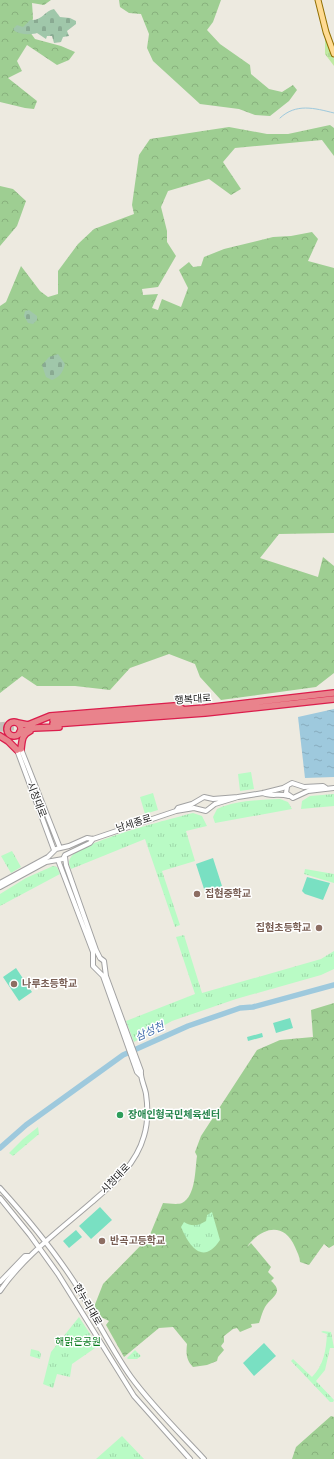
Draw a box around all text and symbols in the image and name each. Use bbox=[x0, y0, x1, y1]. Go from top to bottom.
street label: 행복대로 bbox=[174, 692, 212, 708]
street label: 시청대로 bbox=[23, 780, 49, 820]
street label: 남세종로 bbox=[114, 812, 154, 836]
place label: 집현중학교 bbox=[205, 887, 251, 901]
marker: 집현중학교 bbox=[192, 889, 202, 899]
place label: 집현초등학교 bbox=[256, 921, 311, 935]
marker: 집현초등학교 bbox=[314, 923, 324, 933]
place label: 나루초등학교 bbox=[22, 977, 77, 991]
marker: 나루초등학교 bbox=[9, 979, 19, 989]
water label: 삼성천 bbox=[133, 1019, 168, 1045]
place label: 장애인형국민체육센터 bbox=[128, 1109, 220, 1122]
marker: 장애인형국민체육센터 bbox=[115, 1110, 125, 1120]
street label: 시청대로 bbox=[99, 1161, 133, 1197]
place label: 반곡고등학교 bbox=[110, 1234, 165, 1248]
marker: 반곡고등학교 bbox=[97, 1236, 107, 1246]
street label: 한누리대로 bbox=[70, 1282, 104, 1328]
park label: 해맑은공원 bbox=[55, 1336, 101, 1349]

